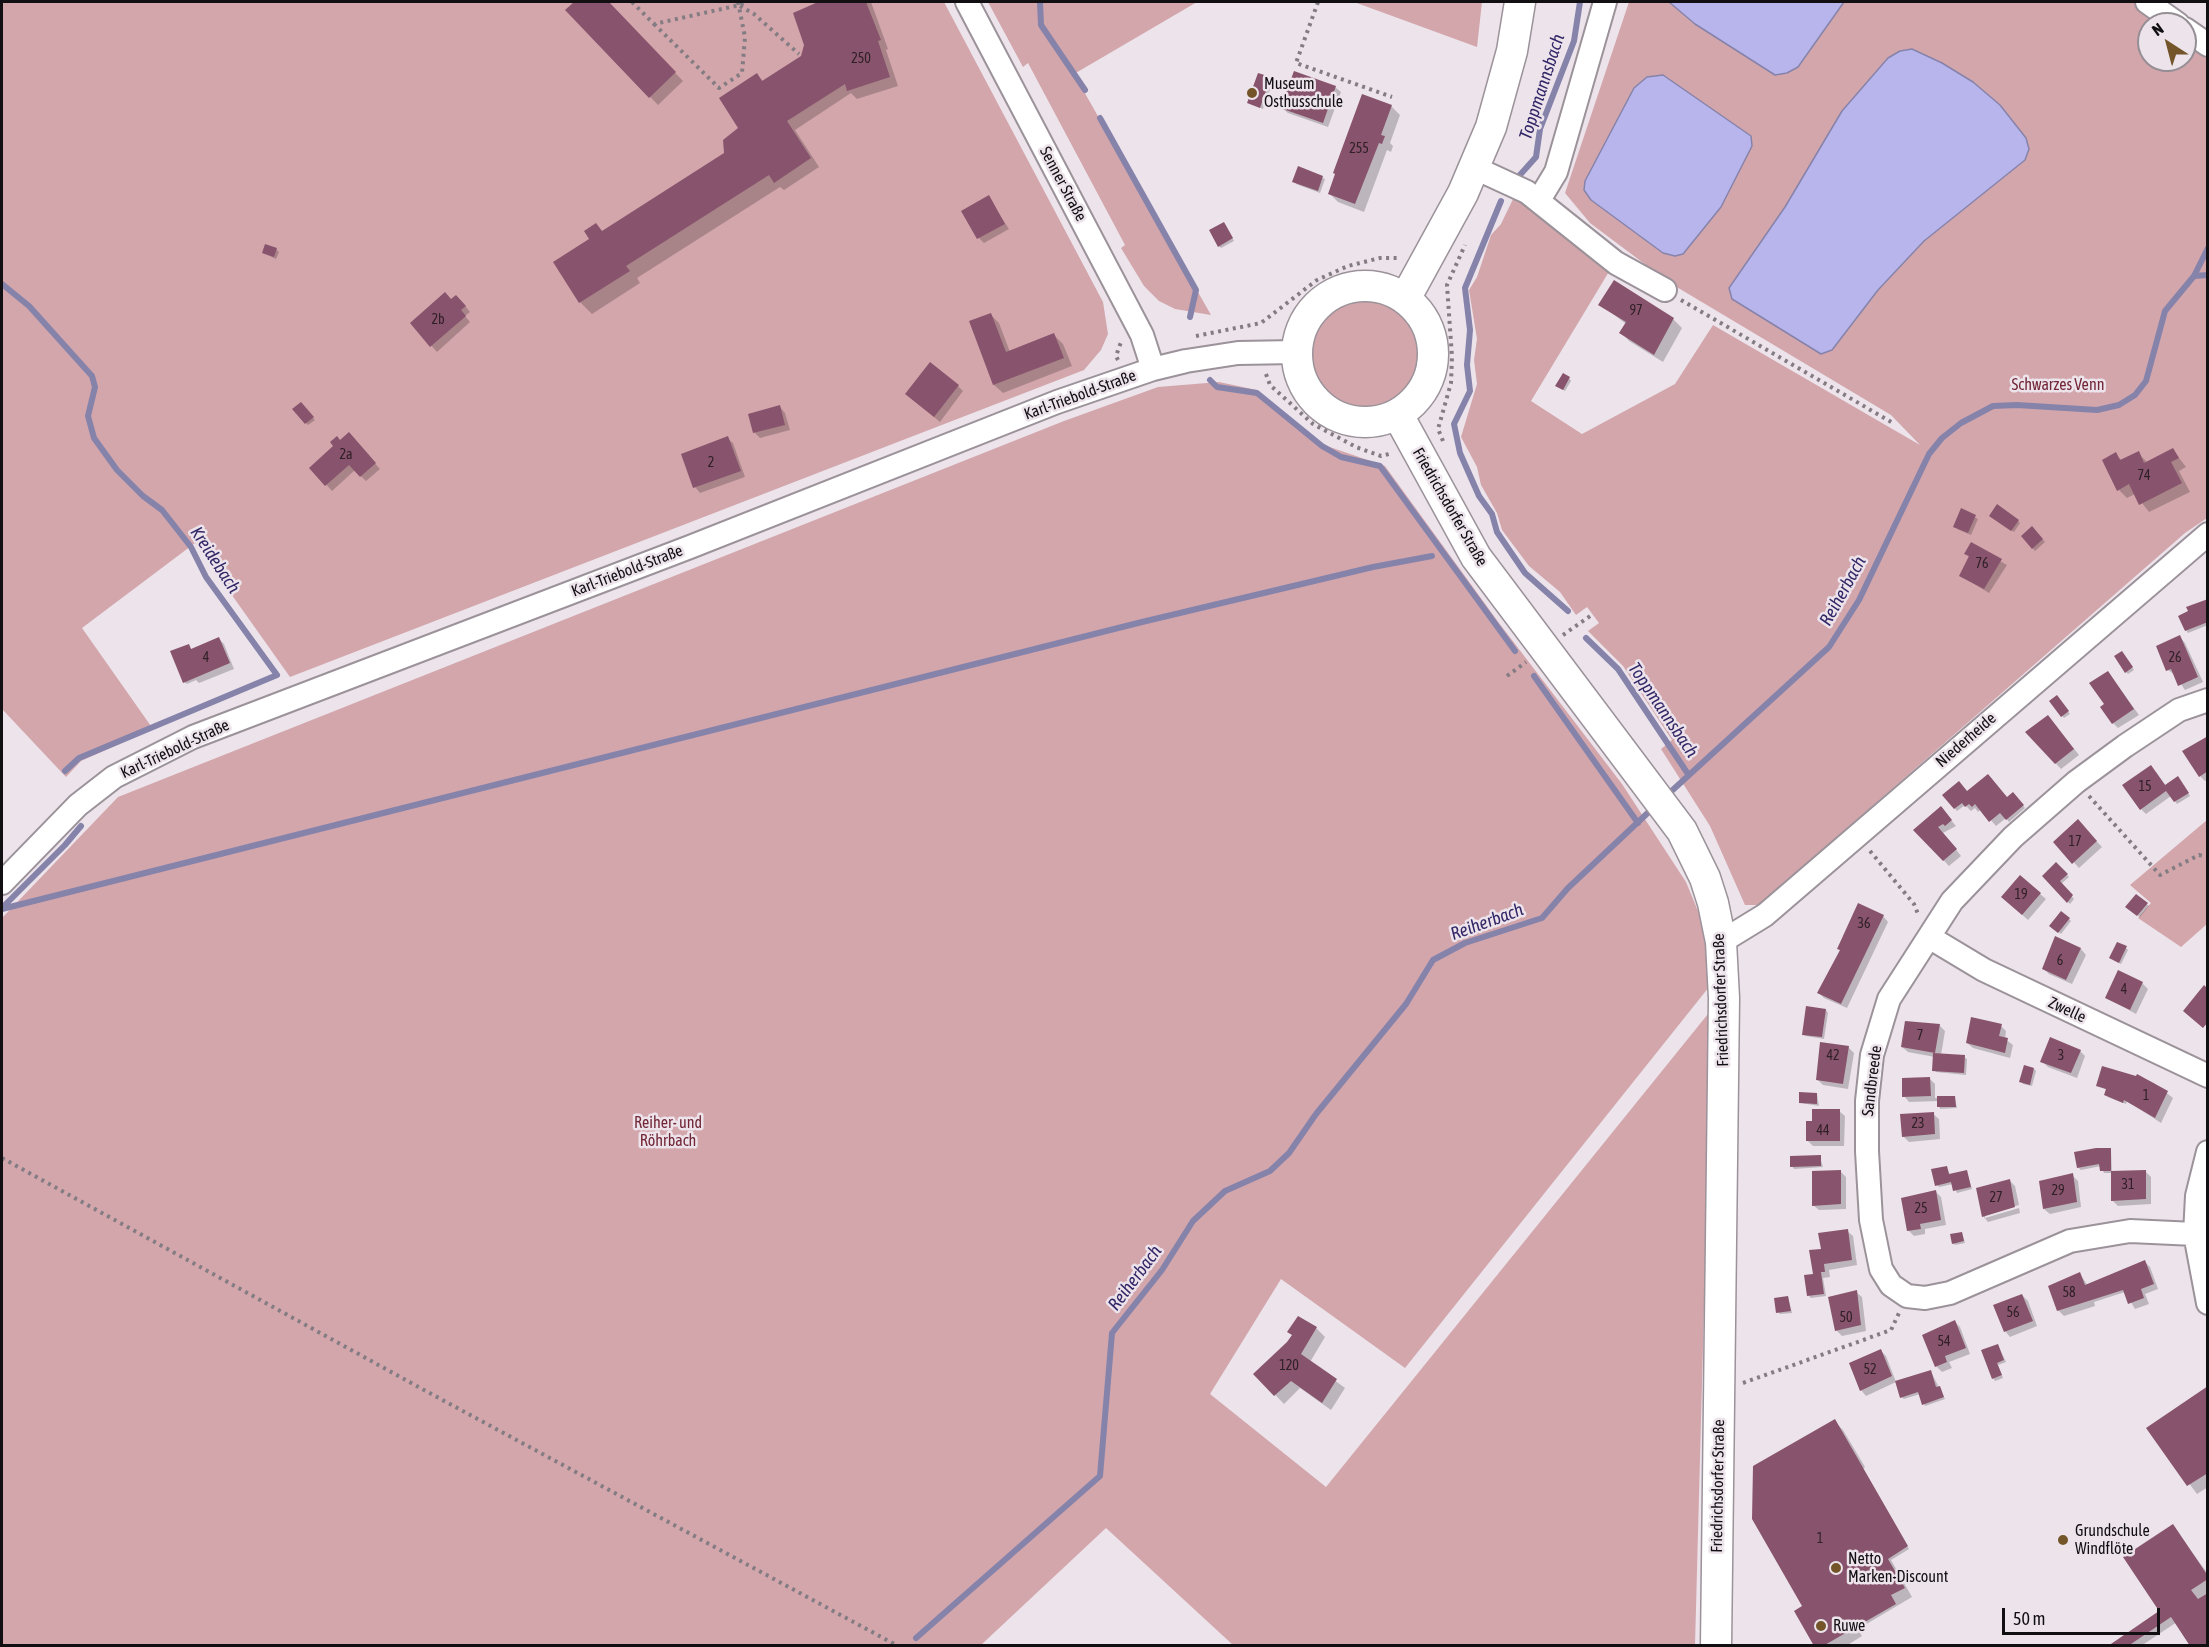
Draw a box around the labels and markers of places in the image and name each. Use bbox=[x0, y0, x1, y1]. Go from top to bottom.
place label: Museum Osthusschule bbox=[1264, 74, 1343, 112]
marker: Museum Osthusschule bbox=[1245, 86, 1259, 100]
place label: Grundschule Windflöte bbox=[2075, 1521, 2150, 1559]
marker: Grundschule Windflöte bbox=[2056, 1533, 2070, 1547]
place label: Netto Marken-Discount bbox=[1848, 1549, 1948, 1587]
marker: Netto Marken-Discount bbox=[1829, 1561, 1843, 1575]
place label: Ruwe bbox=[1833, 1616, 1865, 1636]
marker: Ruwe bbox=[1814, 1619, 1828, 1633]

